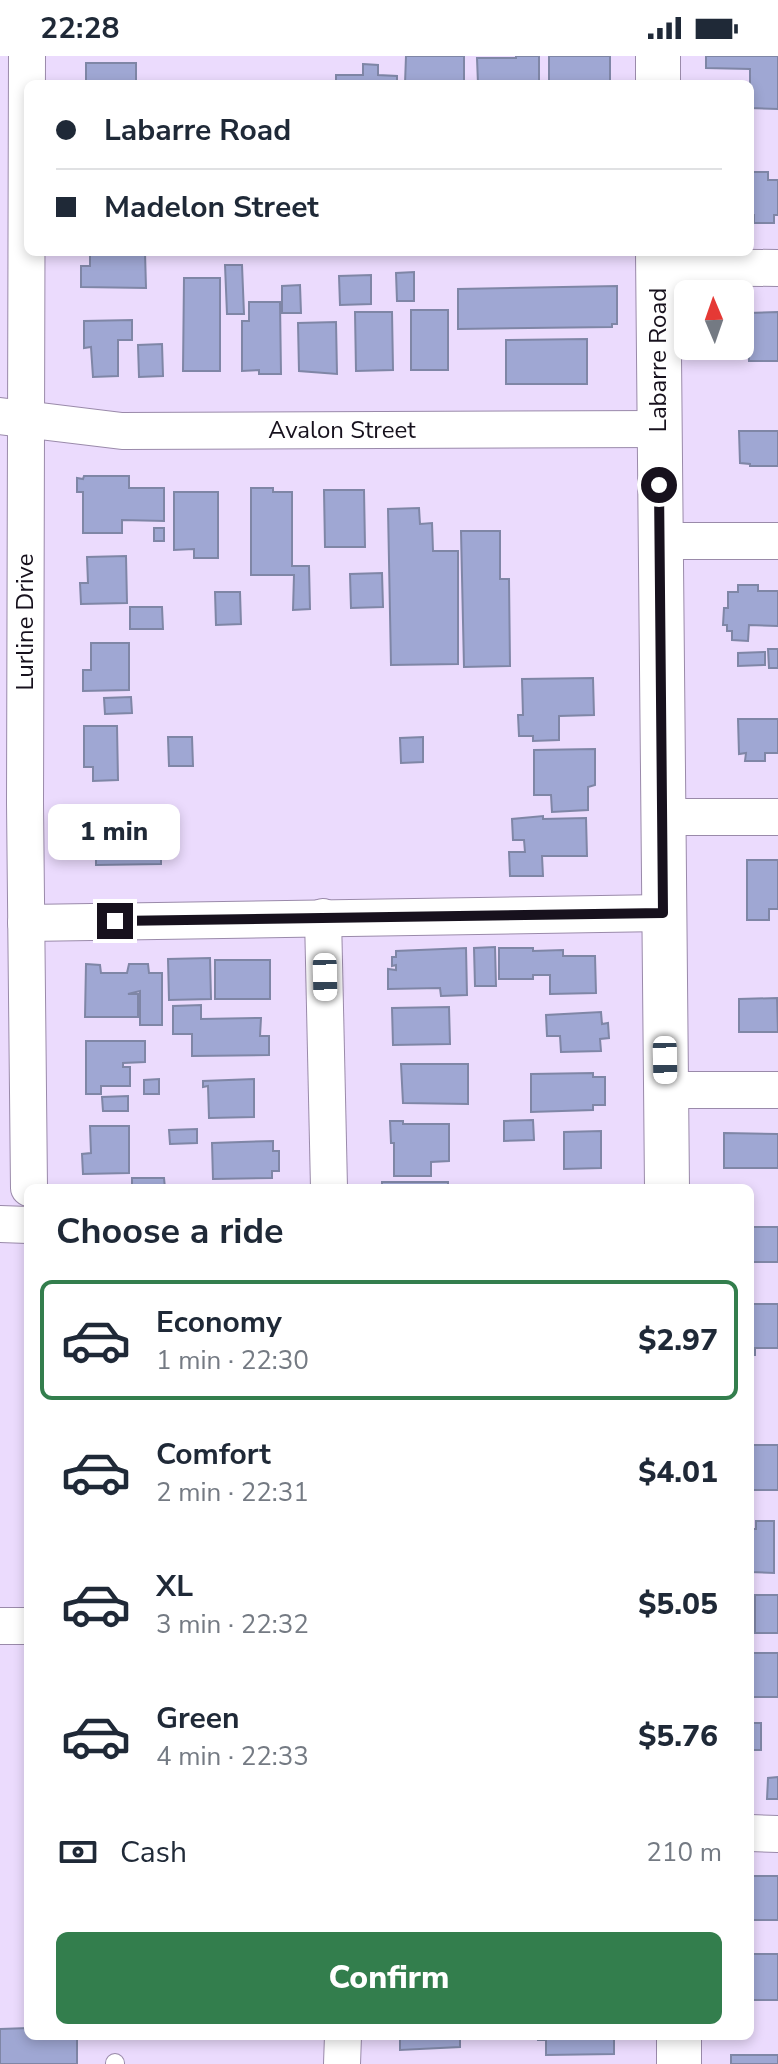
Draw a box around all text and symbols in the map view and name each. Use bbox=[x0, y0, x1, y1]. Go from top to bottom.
text: 22:28 bbox=[40, 8, 119, 49]
text: Labarre Road bbox=[104, 110, 291, 151]
text: Madelon Street bbox=[104, 187, 319, 228]
north arrow bbox=[674, 280, 754, 360]
map controls bbox=[674, 280, 754, 360]
street label: Labarre Road bbox=[642, 288, 674, 432]
street label: Avalon Street bbox=[268, 414, 416, 446]
route start bbox=[641, 467, 677, 503]
street label: Lurline Drive bbox=[9, 553, 41, 691]
callout: 1 min bbox=[49, 805, 181, 861]
text: 1 min bbox=[80, 814, 148, 849]
route end bbox=[97, 903, 133, 939]
car bbox=[313, 953, 337, 1001]
car bbox=[653, 1036, 677, 1084]
text: Choose a ride bbox=[56, 1207, 284, 1256]
text: Economy bbox=[156, 1302, 282, 1343]
icon: car bbox=[60, 1304, 132, 1376]
text: $2.97 bbox=[638, 1320, 718, 1361]
text: 1 min · 22:30 bbox=[156, 1343, 309, 1378]
text: Comfort bbox=[156, 1434, 271, 1475]
icon: car bbox=[60, 1436, 132, 1508]
text: $4.01 bbox=[638, 1452, 718, 1493]
text: 2 min · 22:31 bbox=[156, 1475, 309, 1510]
text: XL bbox=[156, 1566, 193, 1607]
icon: car bbox=[60, 1568, 132, 1640]
text: $5.05 bbox=[638, 1584, 718, 1625]
text: 3 min · 22:32 bbox=[156, 1607, 309, 1642]
text: Green bbox=[156, 1698, 240, 1739]
icon: car bbox=[60, 1700, 132, 1772]
text: $5.76 bbox=[638, 1716, 718, 1757]
text: 4 min · 22:33 bbox=[156, 1739, 309, 1774]
icon: cash bbox=[56, 1830, 100, 1874]
text: Cash bbox=[120, 1832, 187, 1873]
text: 210 m bbox=[646, 1835, 722, 1870]
button: Confirm bbox=[56, 1932, 722, 2024]

